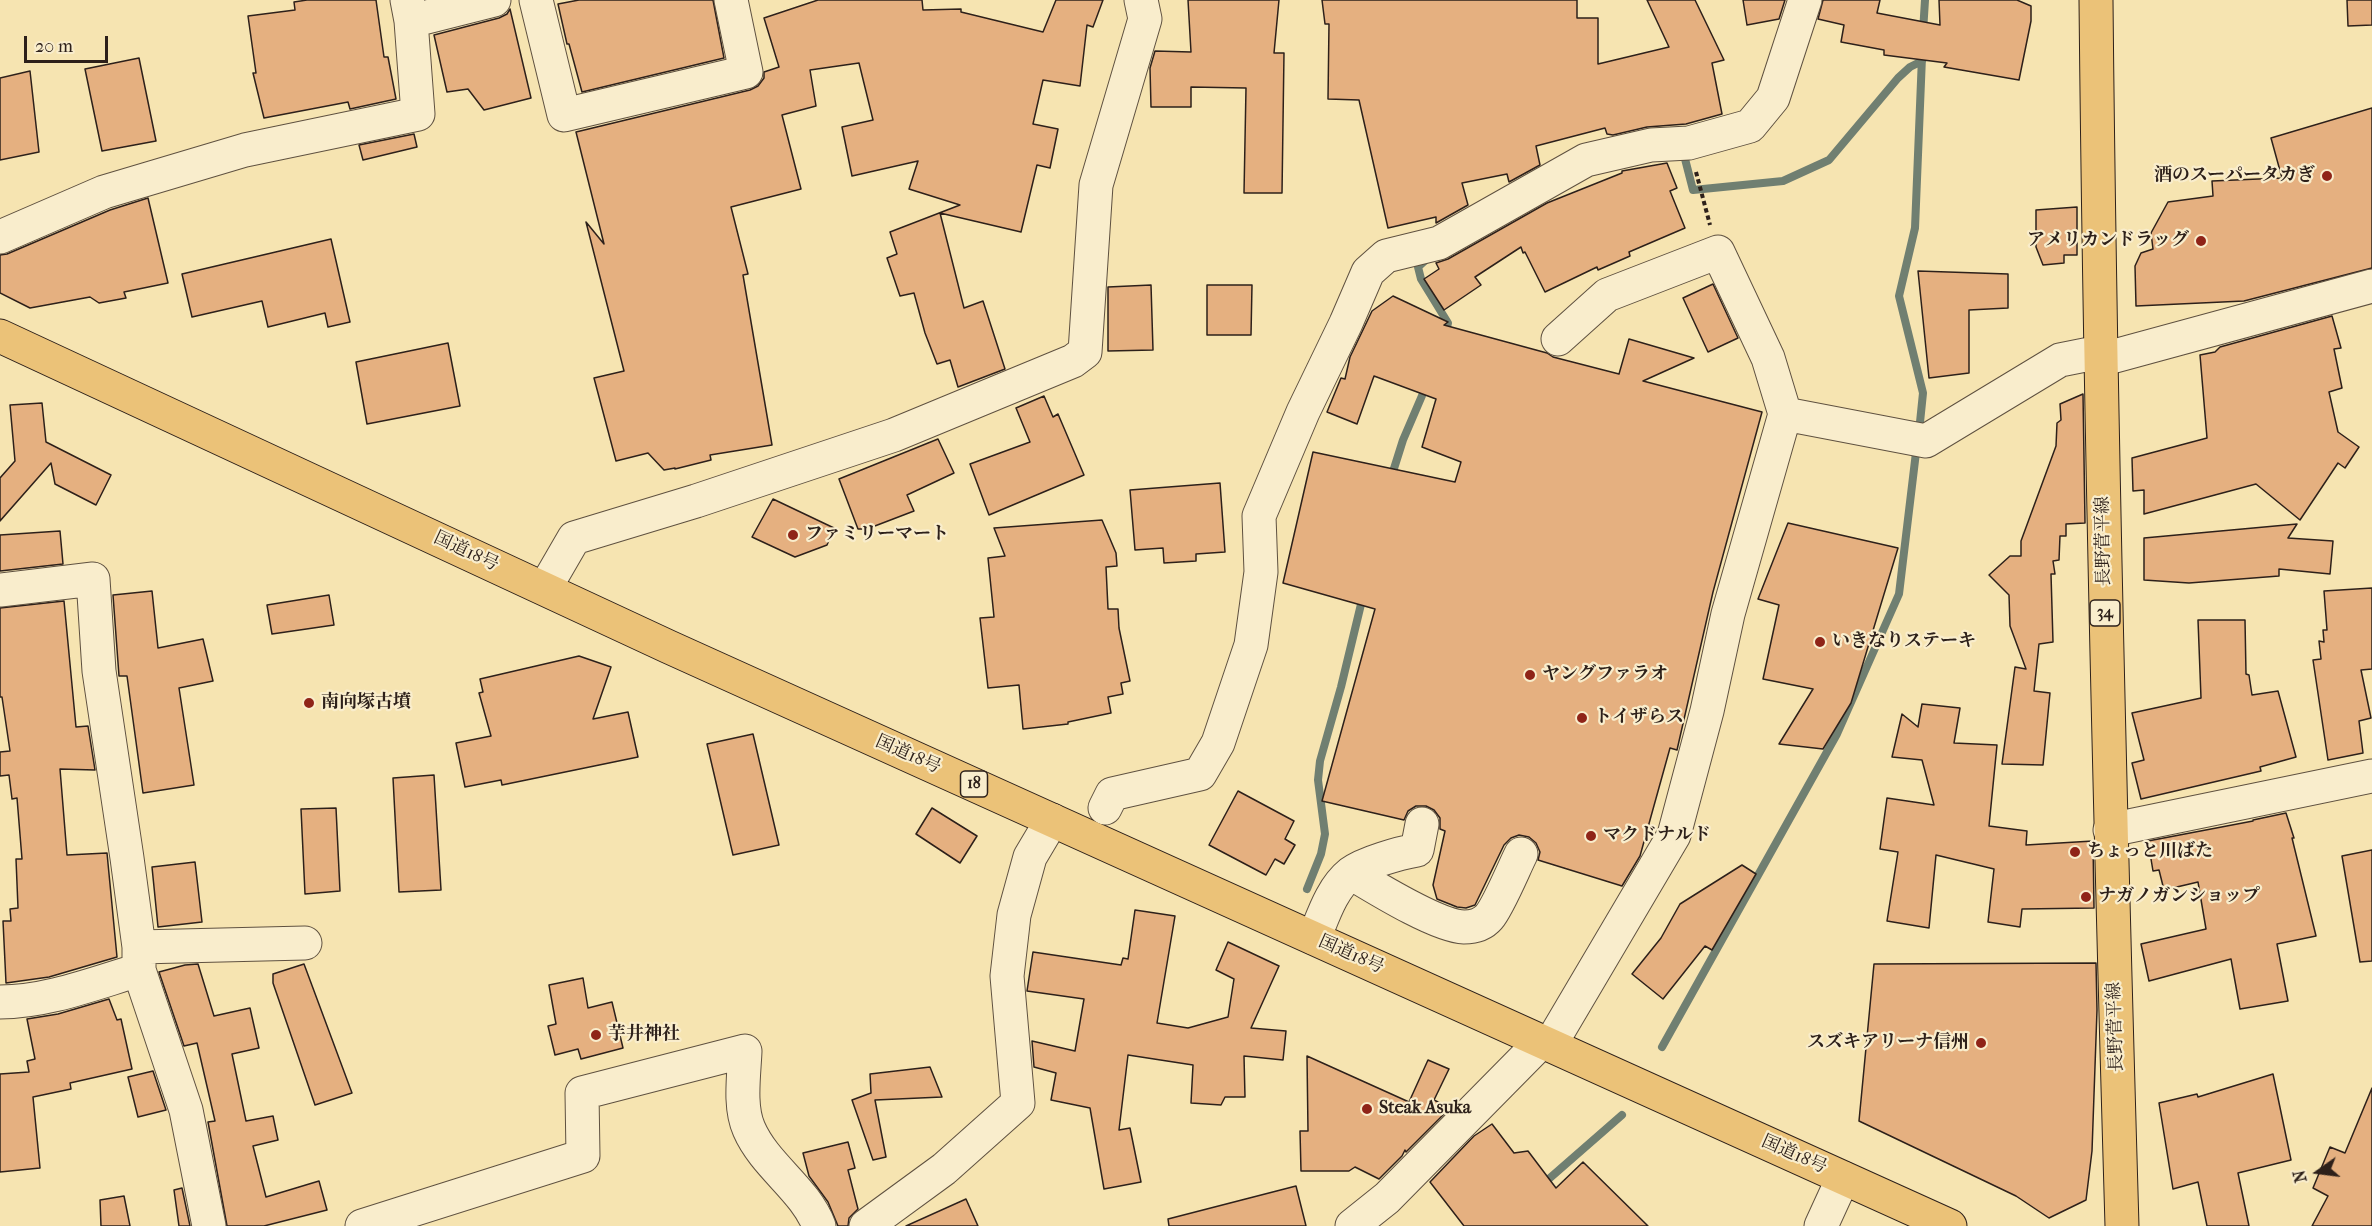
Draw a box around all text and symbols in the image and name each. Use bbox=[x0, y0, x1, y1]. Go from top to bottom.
scale bar bbox=[27, 24, 111, 62]
text: 20 m bbox=[35, 36, 73, 57]
place label: 酒のスーパータカぎ bbox=[2154, 165, 2315, 187]
marker: 酒のスーパータカぎ bbox=[2320, 169, 2334, 183]
place label: アメリカンドラッグ bbox=[2027, 230, 2189, 252]
marker: アメリカンドラッグ bbox=[2194, 234, 2208, 248]
street label: 長野菅平線 bbox=[2092, 496, 2116, 586]
place label: ファミリーマート bbox=[805, 524, 949, 546]
street label: 国道18号 bbox=[430, 528, 502, 576]
marker: ファミリーマート bbox=[786, 528, 800, 542]
road number: 34 bbox=[2090, 600, 2120, 626]
place label: いきなりステーキ bbox=[1832, 631, 1976, 653]
marker: いきなりステーキ bbox=[1813, 635, 1827, 649]
place label: ヤングファラオ bbox=[1542, 664, 1668, 686]
marker: ヤングファラオ bbox=[1523, 668, 1537, 682]
place label: 南向塚古墳 bbox=[321, 692, 411, 714]
marker: 南向塚古墳 bbox=[302, 696, 316, 710]
place label: トイザらス bbox=[1594, 707, 1684, 729]
marker: トイザらス bbox=[1575, 711, 1589, 725]
street label: 国道18号 bbox=[872, 731, 944, 779]
road number: 18 bbox=[960, 771, 988, 797]
place label: マクドナルド bbox=[1603, 825, 1711, 847]
marker: マクドナルド bbox=[1584, 829, 1598, 843]
place label: ちょっと川ばた bbox=[2087, 841, 2213, 863]
marker: ちょっと川ばた bbox=[2068, 845, 2082, 859]
place label: ナガノガンショップ bbox=[2098, 886, 2260, 908]
marker: ナガノガンショップ bbox=[2079, 890, 2093, 904]
street label: 国道18号 bbox=[1315, 931, 1387, 979]
street label: 長野菅平線 bbox=[2104, 982, 2128, 1072]
place label: 芋井神社 bbox=[608, 1024, 680, 1046]
marker: 芋井神社 bbox=[589, 1028, 603, 1042]
place label: スズキアリーナ信州 bbox=[1807, 1032, 1969, 1054]
marker: スズキアリーナ信州 bbox=[1974, 1036, 1988, 1050]
place label: Steak Asuka bbox=[1379, 1098, 1471, 1120]
marker: Steak Asuka bbox=[1360, 1102, 1374, 1116]
street label: 国道18号 bbox=[1758, 1131, 1830, 1179]
north arrow bbox=[2288, 1142, 2348, 1202]
text: N bbox=[2289, 1168, 2311, 1185]

